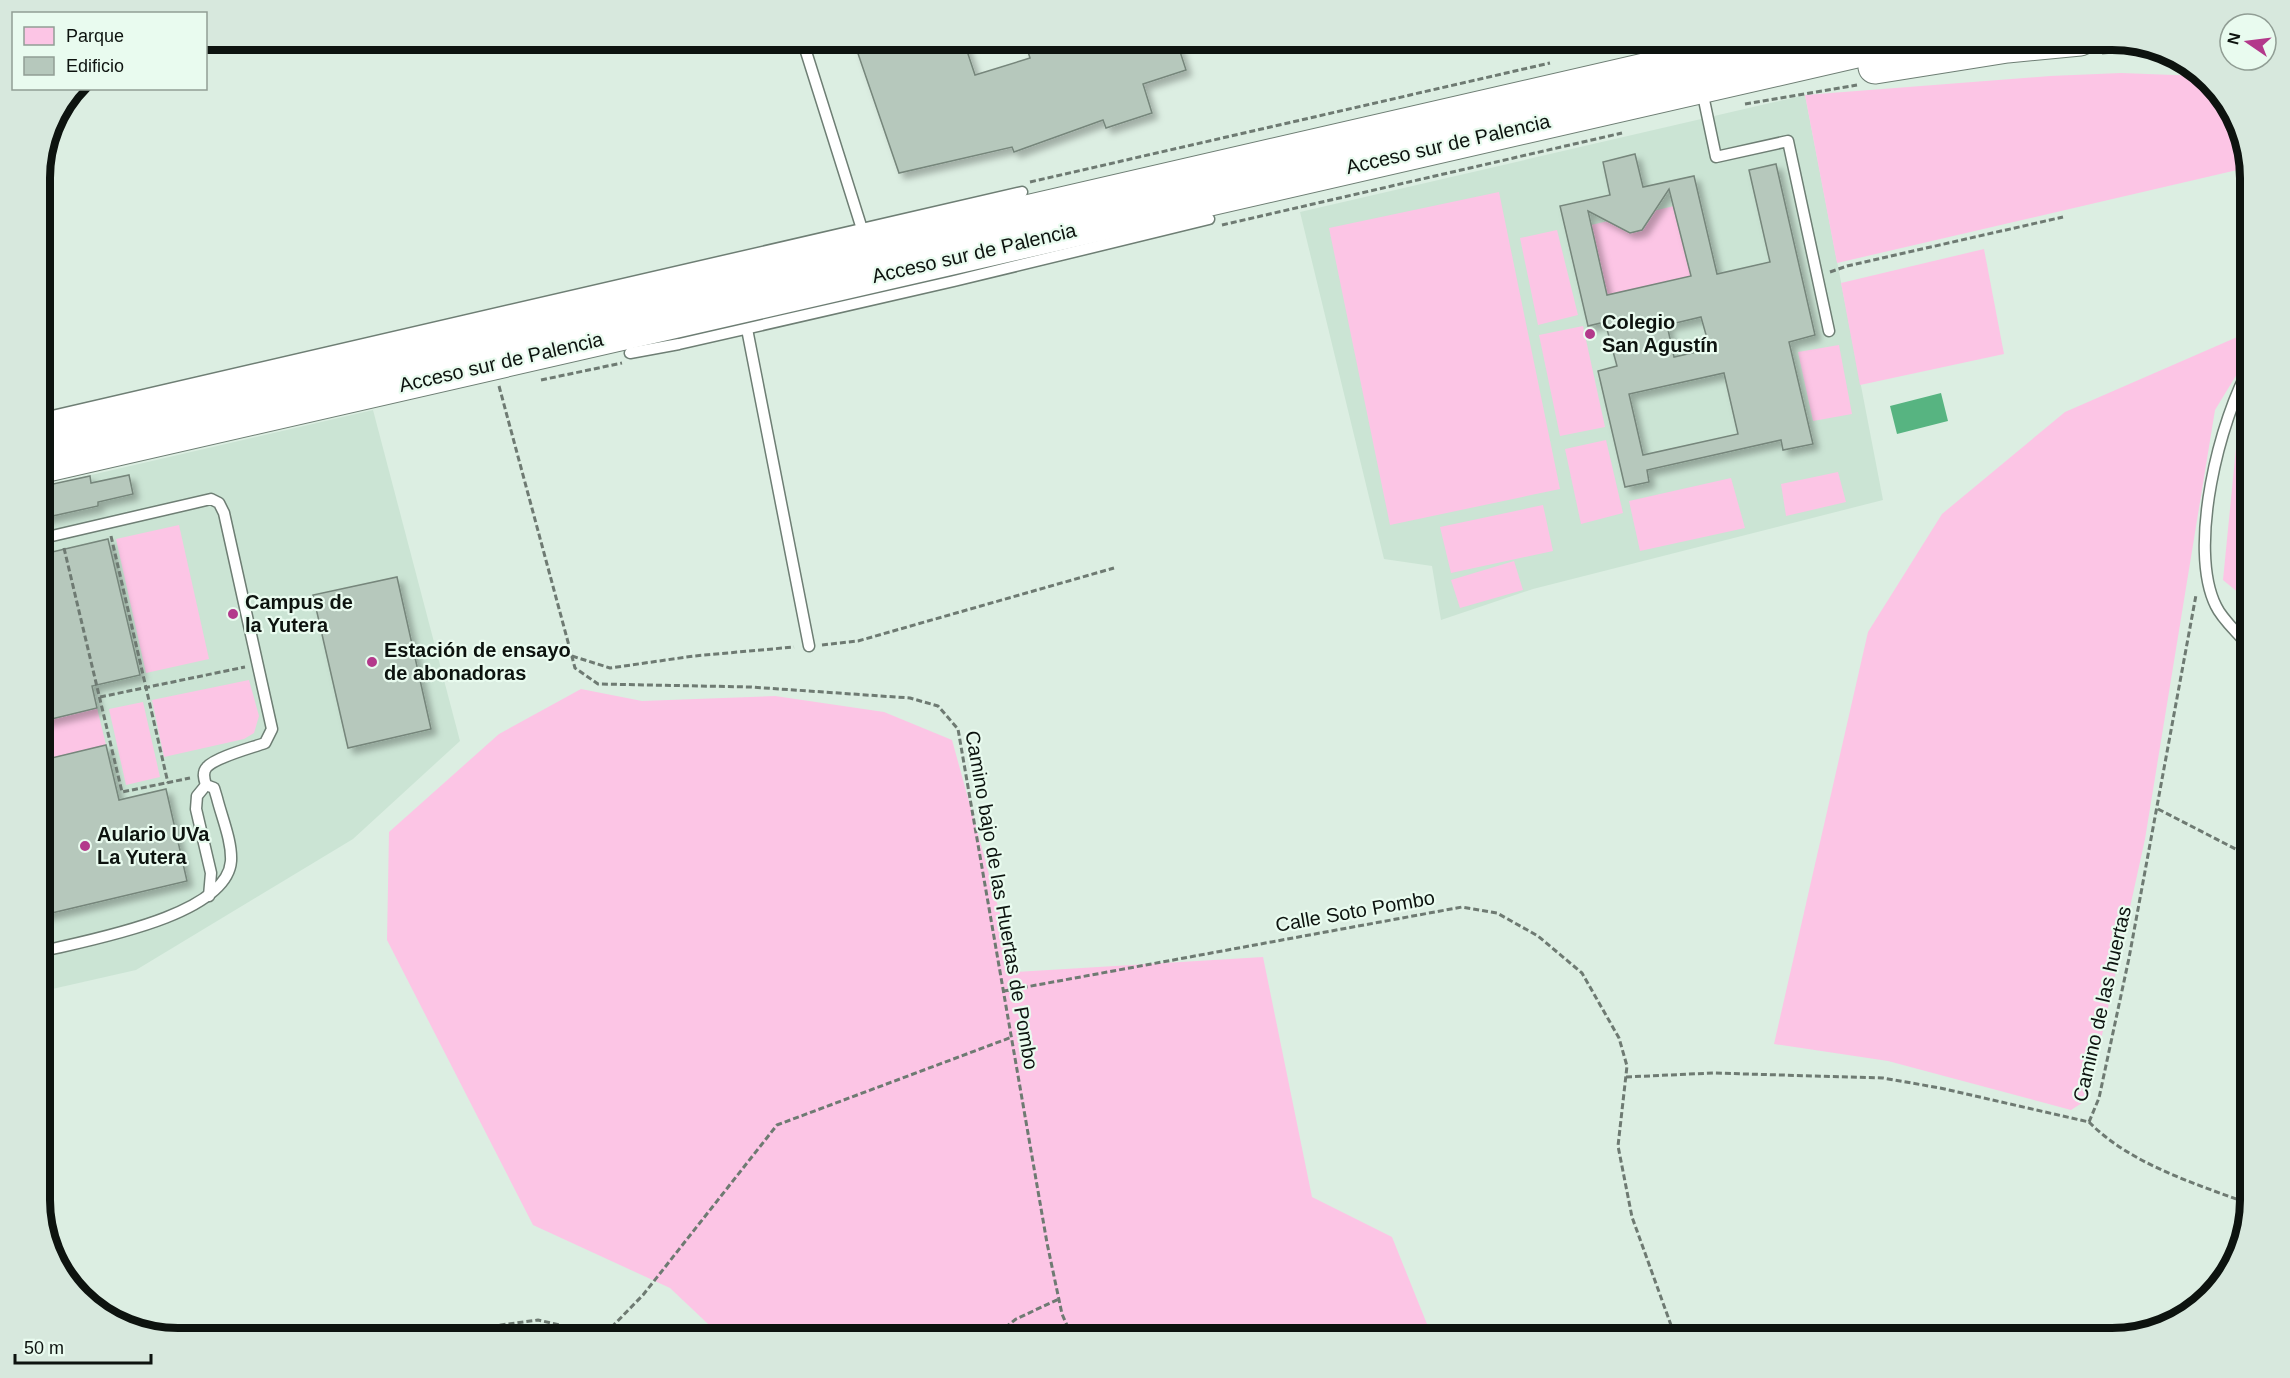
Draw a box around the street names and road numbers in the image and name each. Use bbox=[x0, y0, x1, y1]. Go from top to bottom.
street label: Acceso sur de Palencia bbox=[1344, 110, 1553, 178]
street label: Acceso sur de Palencia bbox=[870, 219, 1079, 287]
street label: Acceso sur de Palencia bbox=[397, 328, 606, 396]
street label: Camino bajo de las Huertas de Pombo bbox=[961, 729, 1043, 1071]
street label: Calle Soto Pombo bbox=[1274, 886, 1436, 936]
street label: Camino de las huertas bbox=[2069, 904, 2135, 1104]

